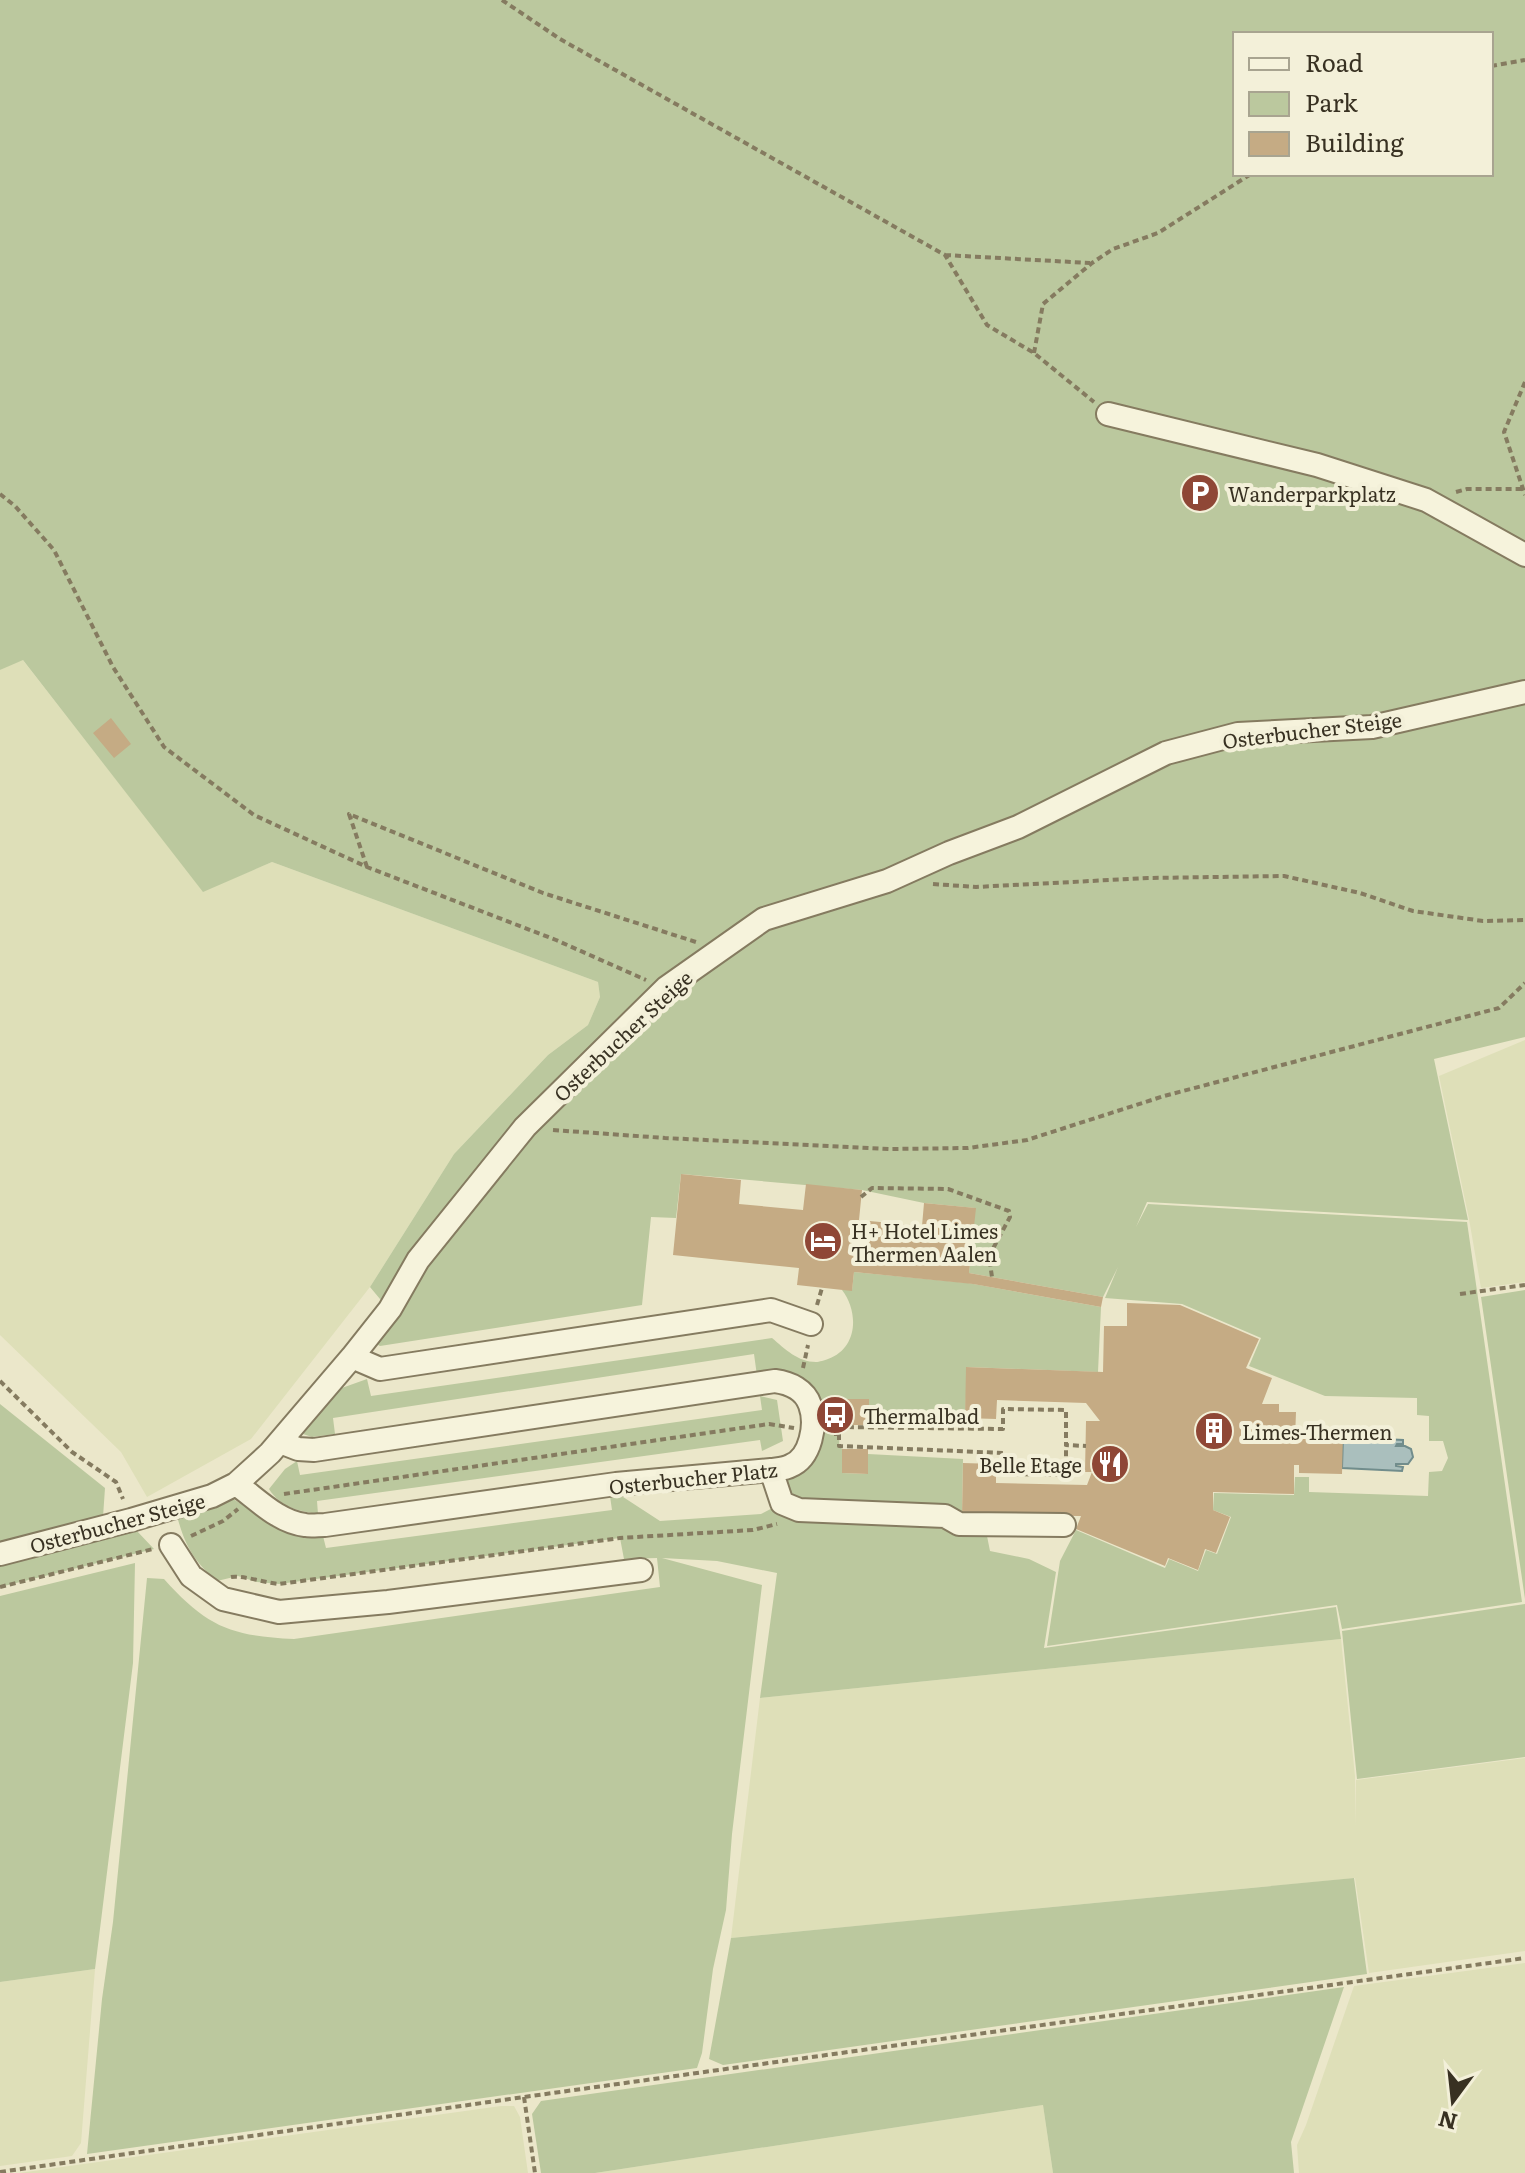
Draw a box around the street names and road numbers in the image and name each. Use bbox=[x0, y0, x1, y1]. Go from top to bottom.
street label: Osterbucher Steige bbox=[1221, 703, 1403, 755]
street label: Osterbucher Steige bbox=[546, 962, 698, 1108]
street label: Osterbucher Platz bbox=[607, 1453, 779, 1501]
street label: Osterbucher Steige bbox=[26, 1484, 208, 1560]

